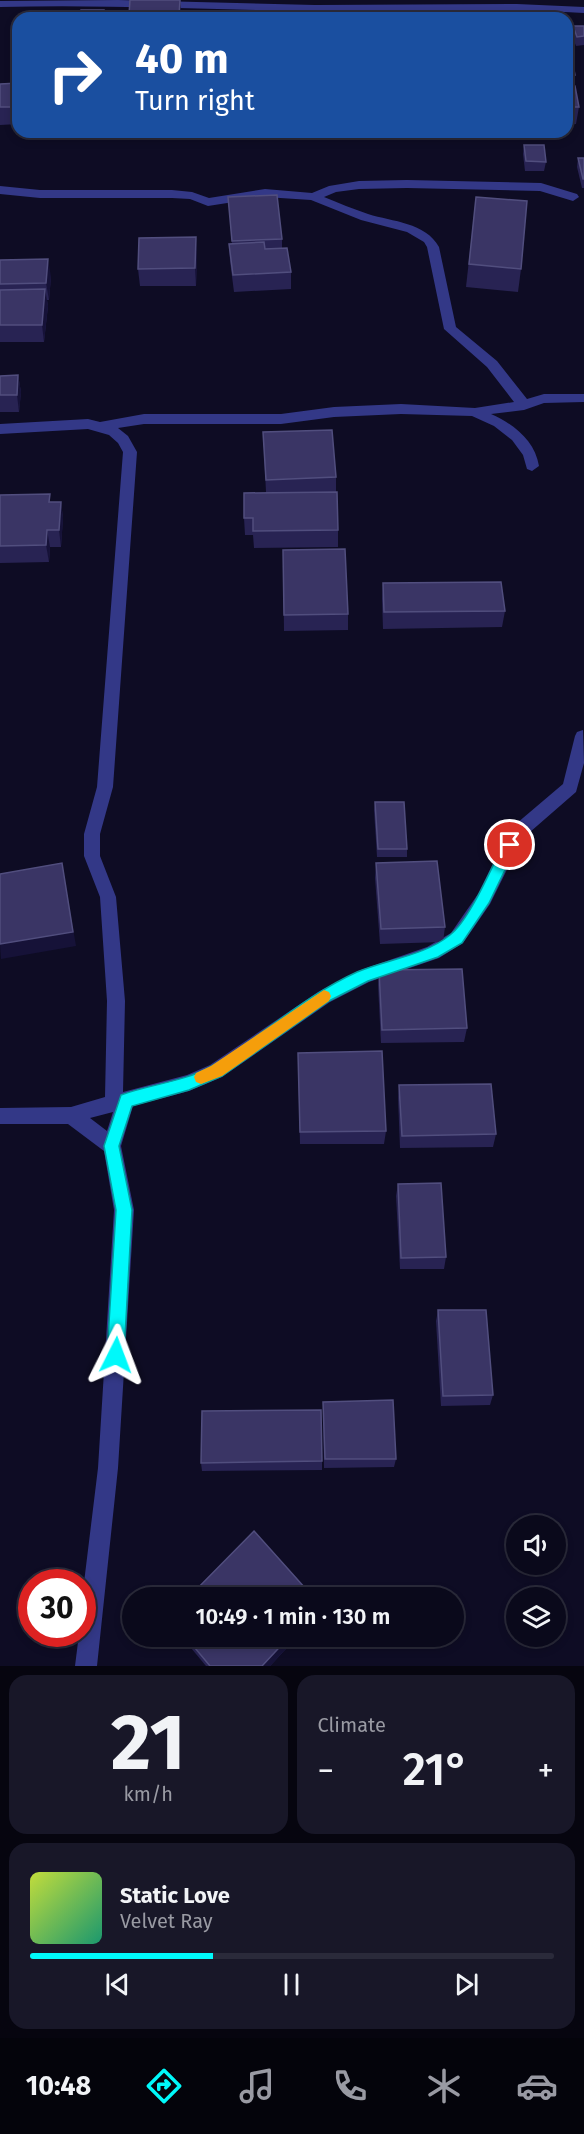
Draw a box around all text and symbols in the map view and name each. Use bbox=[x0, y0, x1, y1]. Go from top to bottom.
text: 40 m bbox=[135, 34, 229, 84]
icon: right bbox=[36, 36, 114, 114]
text: Turn right bbox=[135, 85, 255, 117]
pin bbox=[484, 819, 535, 870]
icon: arrive bbox=[493, 828, 526, 861]
position arrow bbox=[84, 1323, 148, 1387]
map controls bbox=[506, 1515, 566, 1647]
button: sound bbox=[506, 1515, 566, 1575]
speed limit sign: 30 bbox=[18, 1569, 96, 1647]
button: layers bbox=[506, 1587, 566, 1647]
text: 10:49 · 1 min · 130 m bbox=[195, 1603, 391, 1630]
text: 21 bbox=[111, 1696, 186, 1790]
text: Climate bbox=[318, 1713, 386, 1737]
text: 21° bbox=[403, 1743, 469, 1797]
text: − bbox=[318, 1751, 334, 1791]
text: + bbox=[538, 1751, 554, 1791]
text: km/h bbox=[124, 1782, 173, 1806]
text: Static Love bbox=[120, 1882, 230, 1909]
text: Velvet Ray bbox=[120, 1909, 213, 1933]
icon: previous bbox=[101, 1968, 134, 2001]
icon: pause bbox=[275, 1968, 308, 2001]
icon: next bbox=[450, 1968, 483, 2001]
icon: directions bbox=[143, 2065, 185, 2107]
icon: music bbox=[236, 2065, 278, 2107]
icon: phone bbox=[329, 2065, 371, 2107]
icon: climate bbox=[423, 2065, 465, 2107]
icon: car bbox=[516, 2065, 558, 2107]
text: 10:48 bbox=[26, 2070, 91, 2102]

